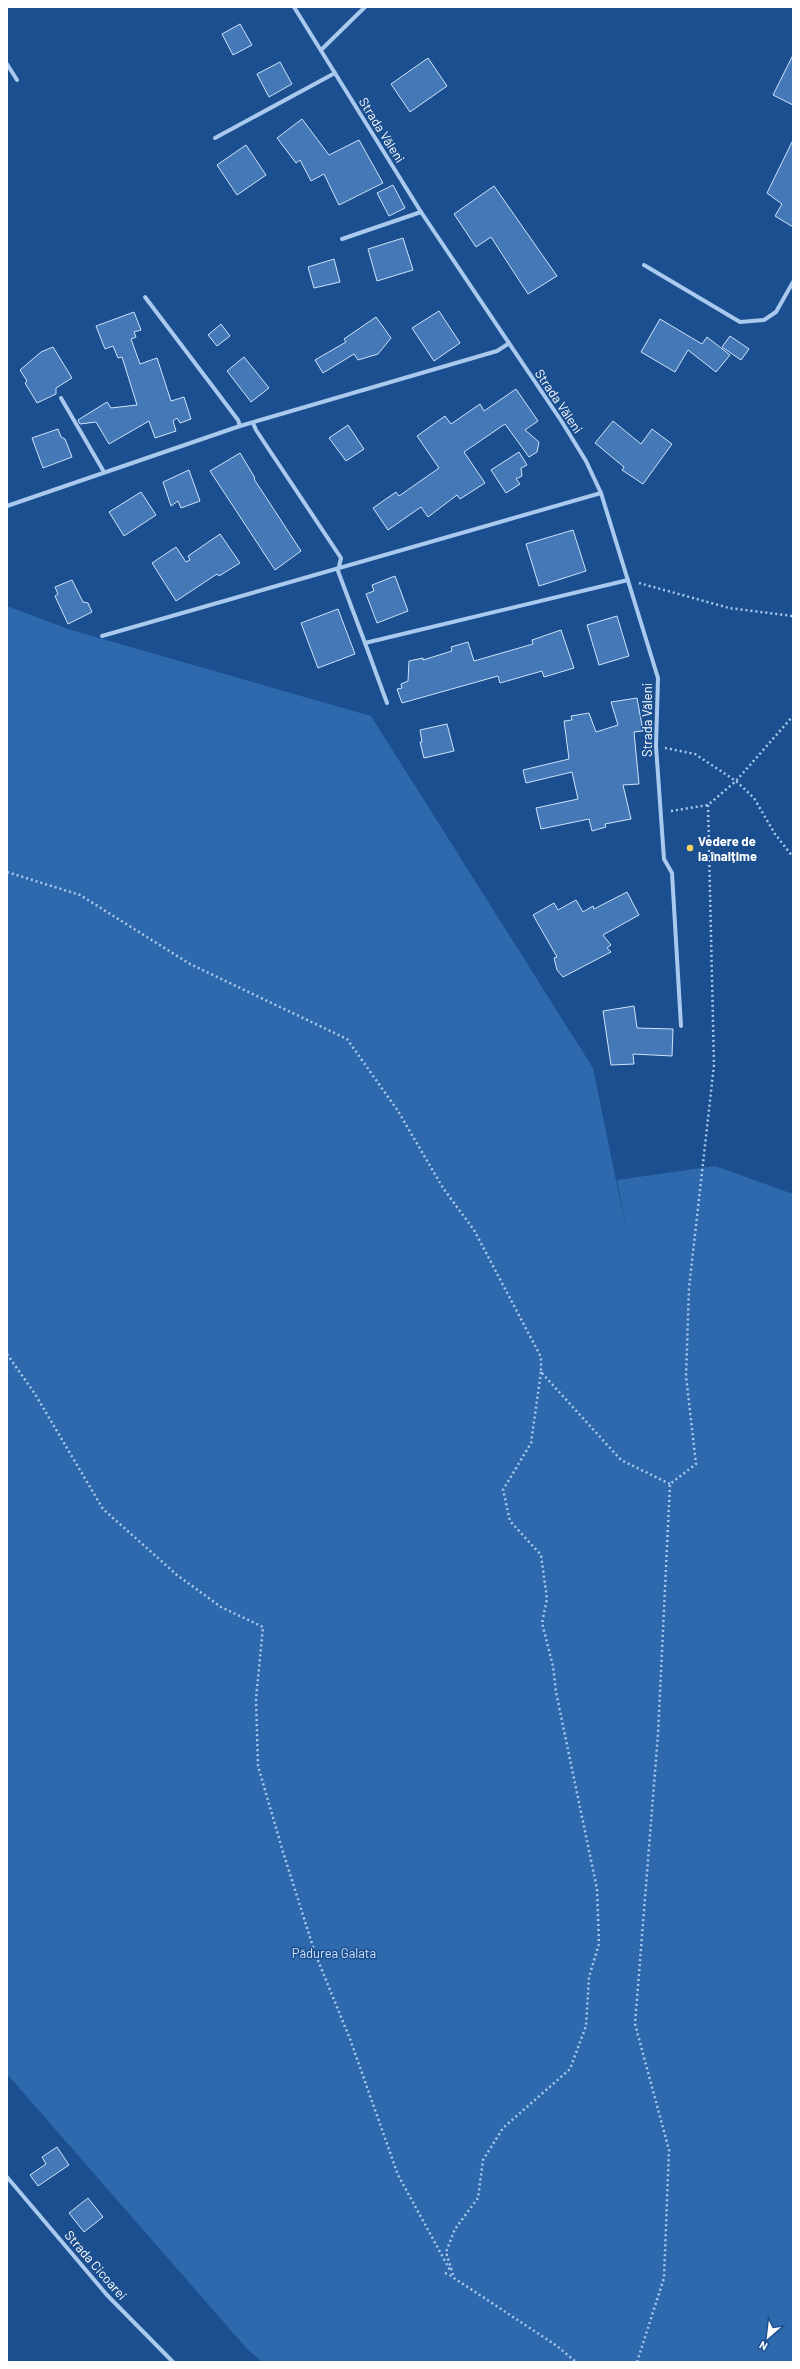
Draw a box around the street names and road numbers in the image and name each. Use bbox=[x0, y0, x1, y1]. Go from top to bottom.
street label: Strada Văleni bbox=[356, 94, 408, 166]
street label: Strada Văleni bbox=[532, 366, 586, 436]
street label: Strada Văleni bbox=[639, 683, 655, 757]
street label: Strada Cicoarei bbox=[62, 2227, 130, 2303]

